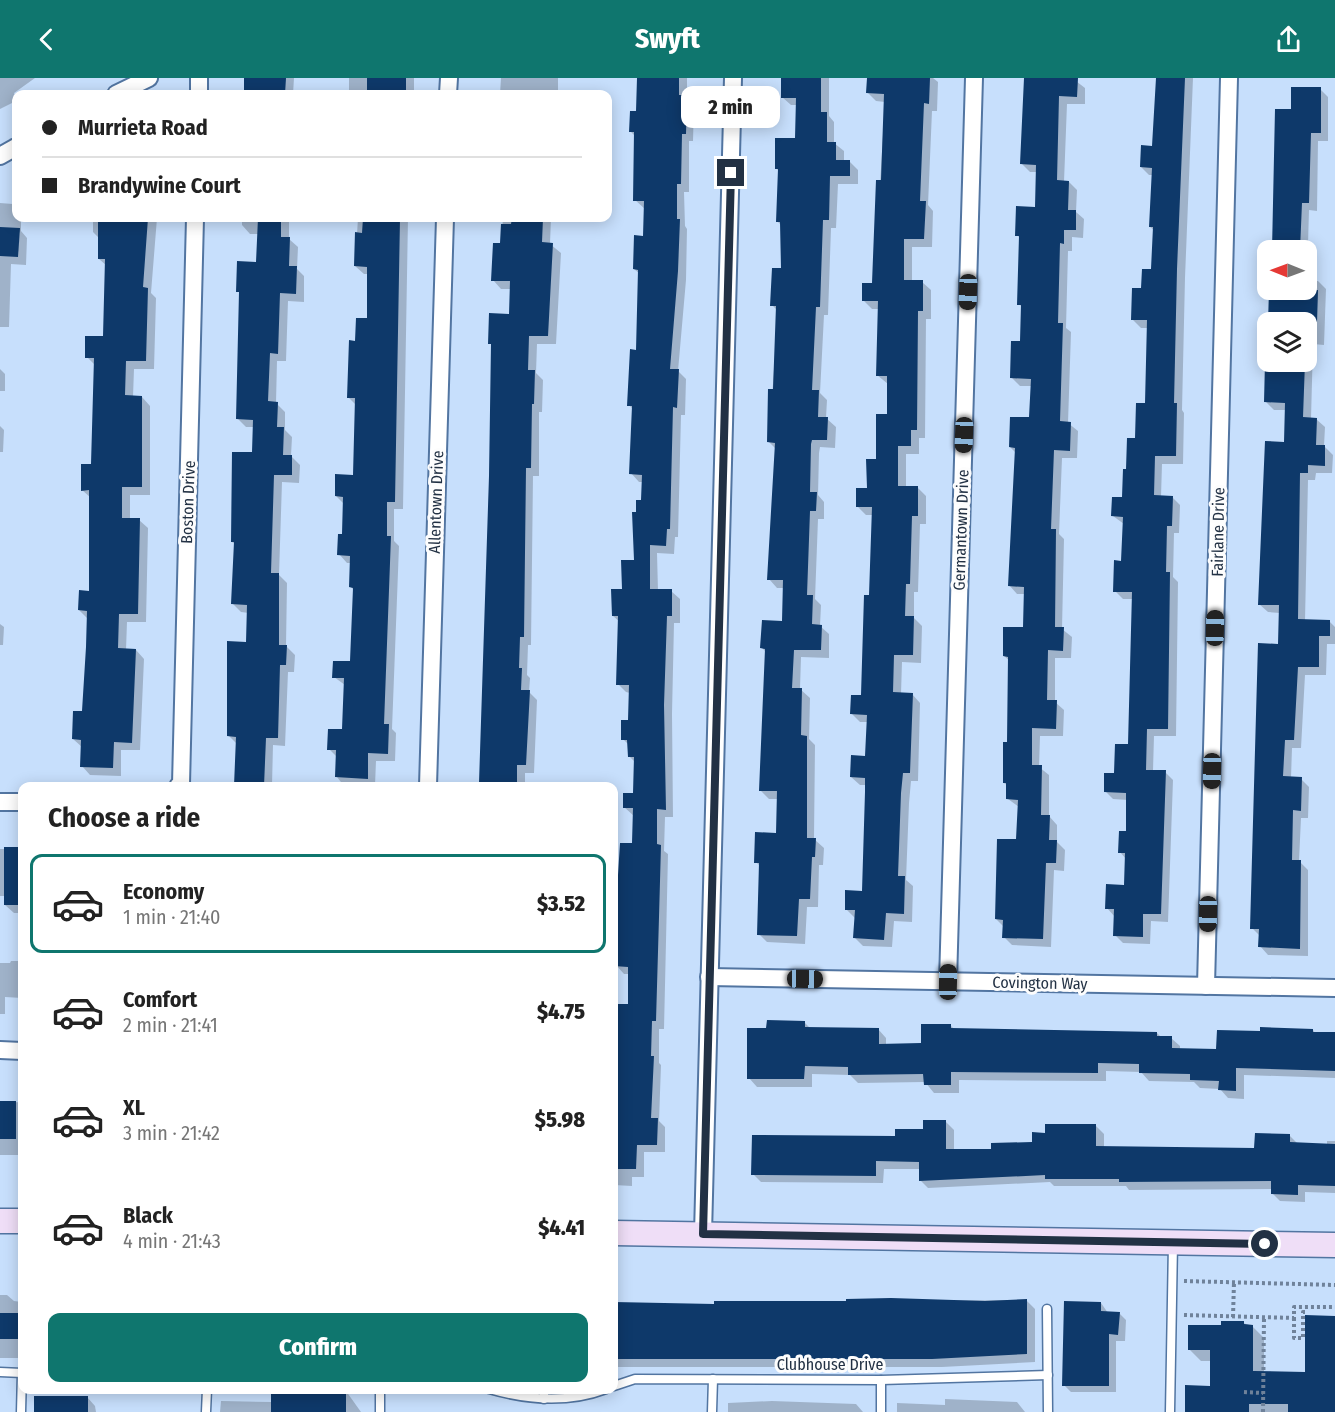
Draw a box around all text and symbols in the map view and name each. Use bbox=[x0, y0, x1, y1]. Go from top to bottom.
icon: back bbox=[30, 23, 63, 56]
text: Swyft bbox=[635, 23, 700, 55]
icon: share bbox=[1272, 23, 1305, 56]
callout: 2 min bbox=[682, 86, 780, 128]
text: 2 min bbox=[708, 95, 753, 119]
text: Murrieta Road bbox=[78, 114, 208, 141]
route end bbox=[717, 159, 744, 186]
text: Brandywine Court bbox=[78, 172, 241, 199]
north arrow bbox=[1257, 240, 1317, 300]
map controls bbox=[1257, 240, 1317, 372]
car bbox=[958, 274, 978, 310]
button: layers bbox=[1257, 312, 1317, 372]
car bbox=[954, 417, 974, 453]
street label: Allentown Drive bbox=[425, 450, 447, 554]
street label: Boston Drive bbox=[177, 460, 199, 544]
street label: Germantown Drive bbox=[949, 469, 973, 591]
street label: Fairlane Drive bbox=[1208, 487, 1228, 577]
car bbox=[1206, 610, 1224, 646]
car bbox=[1203, 753, 1221, 789]
text: Choose a ride bbox=[48, 802, 200, 834]
icon: car bbox=[51, 877, 105, 931]
text: Economy bbox=[123, 878, 204, 905]
text: $3.52 bbox=[537, 890, 585, 917]
car bbox=[1199, 896, 1217, 932]
text: 1 min · 21:40 bbox=[123, 905, 221, 929]
car bbox=[939, 964, 957, 1000]
car bbox=[787, 970, 823, 988]
street label: Covington Way bbox=[992, 973, 1089, 993]
icon: car bbox=[51, 985, 105, 1039]
text: Comfort bbox=[123, 986, 197, 1013]
text: $4.75 bbox=[537, 998, 585, 1025]
text: 2 min · 21:41 bbox=[123, 1013, 218, 1037]
icon: car bbox=[51, 1093, 105, 1147]
text: XL bbox=[123, 1094, 145, 1121]
text: $5.98 bbox=[535, 1106, 585, 1133]
text: 3 min · 21:42 bbox=[123, 1121, 220, 1145]
icon: car bbox=[51, 1201, 105, 1255]
text: Black bbox=[123, 1202, 173, 1229]
text: $4.41 bbox=[538, 1214, 585, 1241]
text: 4 min · 21:43 bbox=[123, 1229, 221, 1253]
route start bbox=[1251, 1230, 1278, 1257]
button: Confirm bbox=[48, 1313, 588, 1382]
street label: Clubhouse Drive bbox=[777, 1355, 883, 1374]

